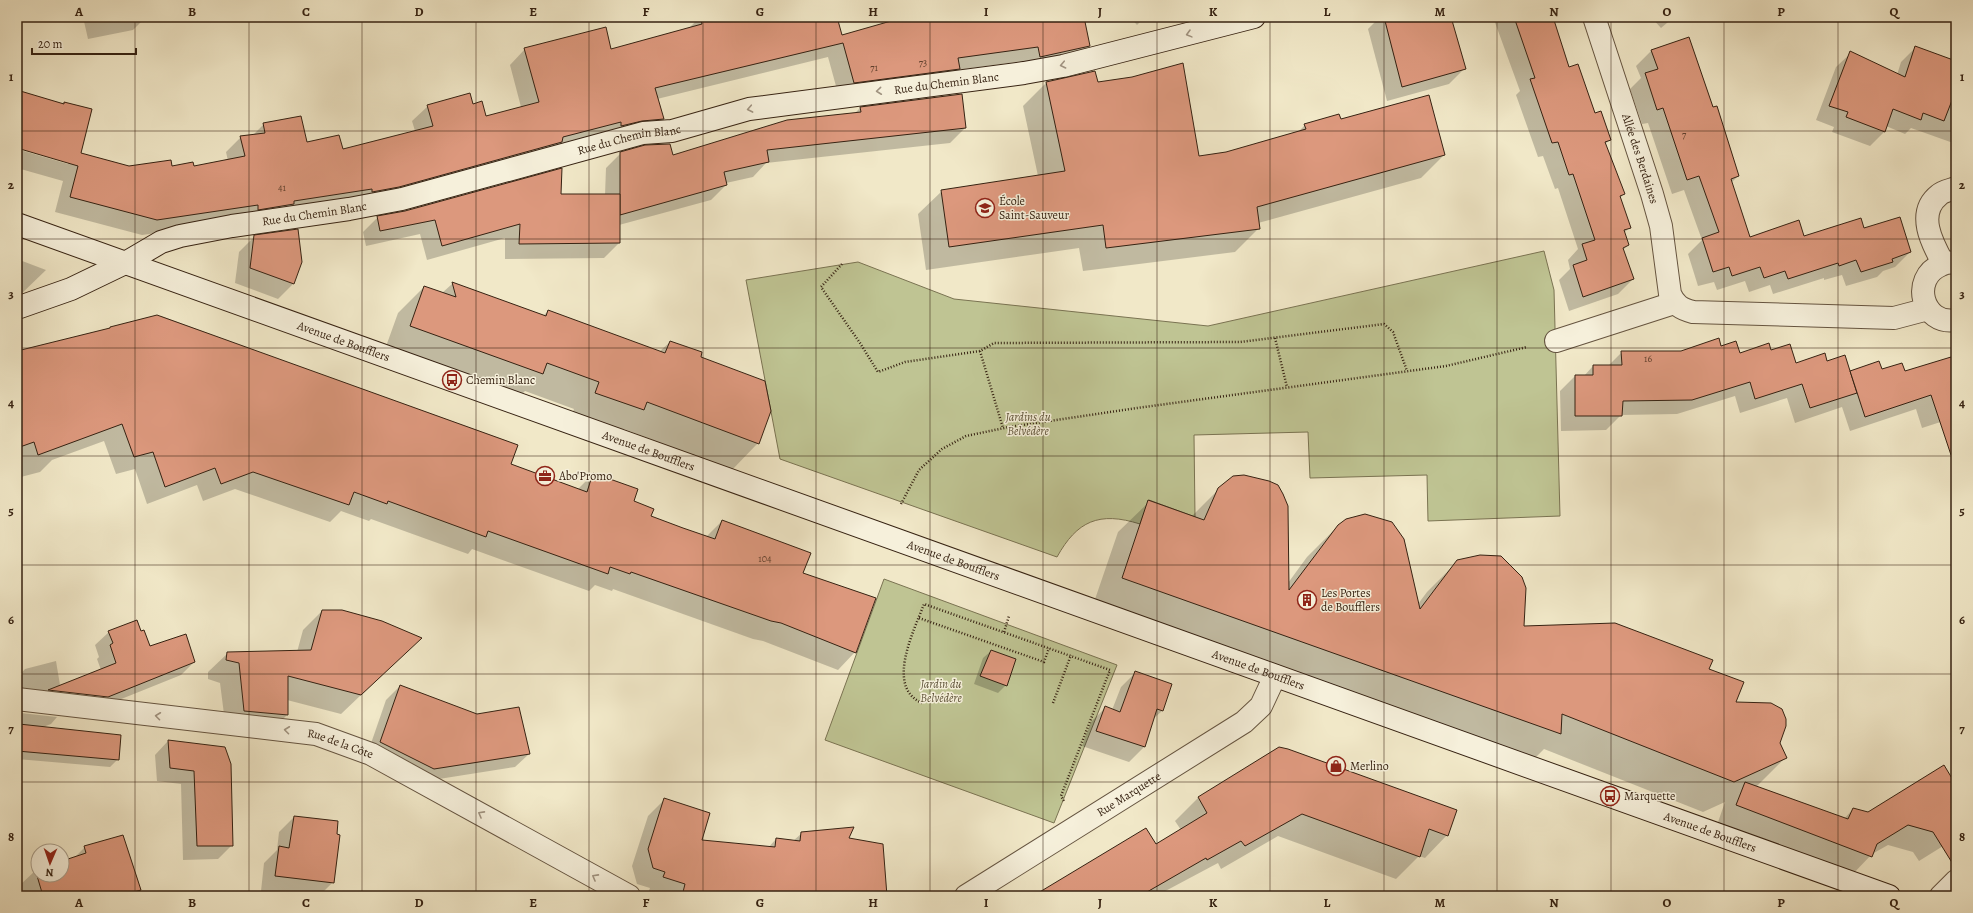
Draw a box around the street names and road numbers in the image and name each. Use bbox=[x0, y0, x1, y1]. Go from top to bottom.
street label: Rue du Chemin Blanc bbox=[893, 68, 1000, 98]
street label: Allée des Berdaines bbox=[1618, 110, 1662, 206]
street label: Rue du Chemin Blanc bbox=[576, 121, 683, 159]
street label: Rue du Chemin Blanc bbox=[261, 198, 368, 230]
street label: Avenue de Boufflers bbox=[294, 317, 392, 365]
street label: Avenue de Boufflers bbox=[599, 426, 697, 475]
street label: Avenue de Boufflers bbox=[904, 536, 1002, 584]
street label: Avenue de Boufflers bbox=[1209, 645, 1307, 694]
street label: Rue de la Côte bbox=[307, 725, 376, 762]
street label: Rue Marquette bbox=[1094, 768, 1164, 820]
street label: Avenue de Boufflers bbox=[1661, 808, 1759, 856]

